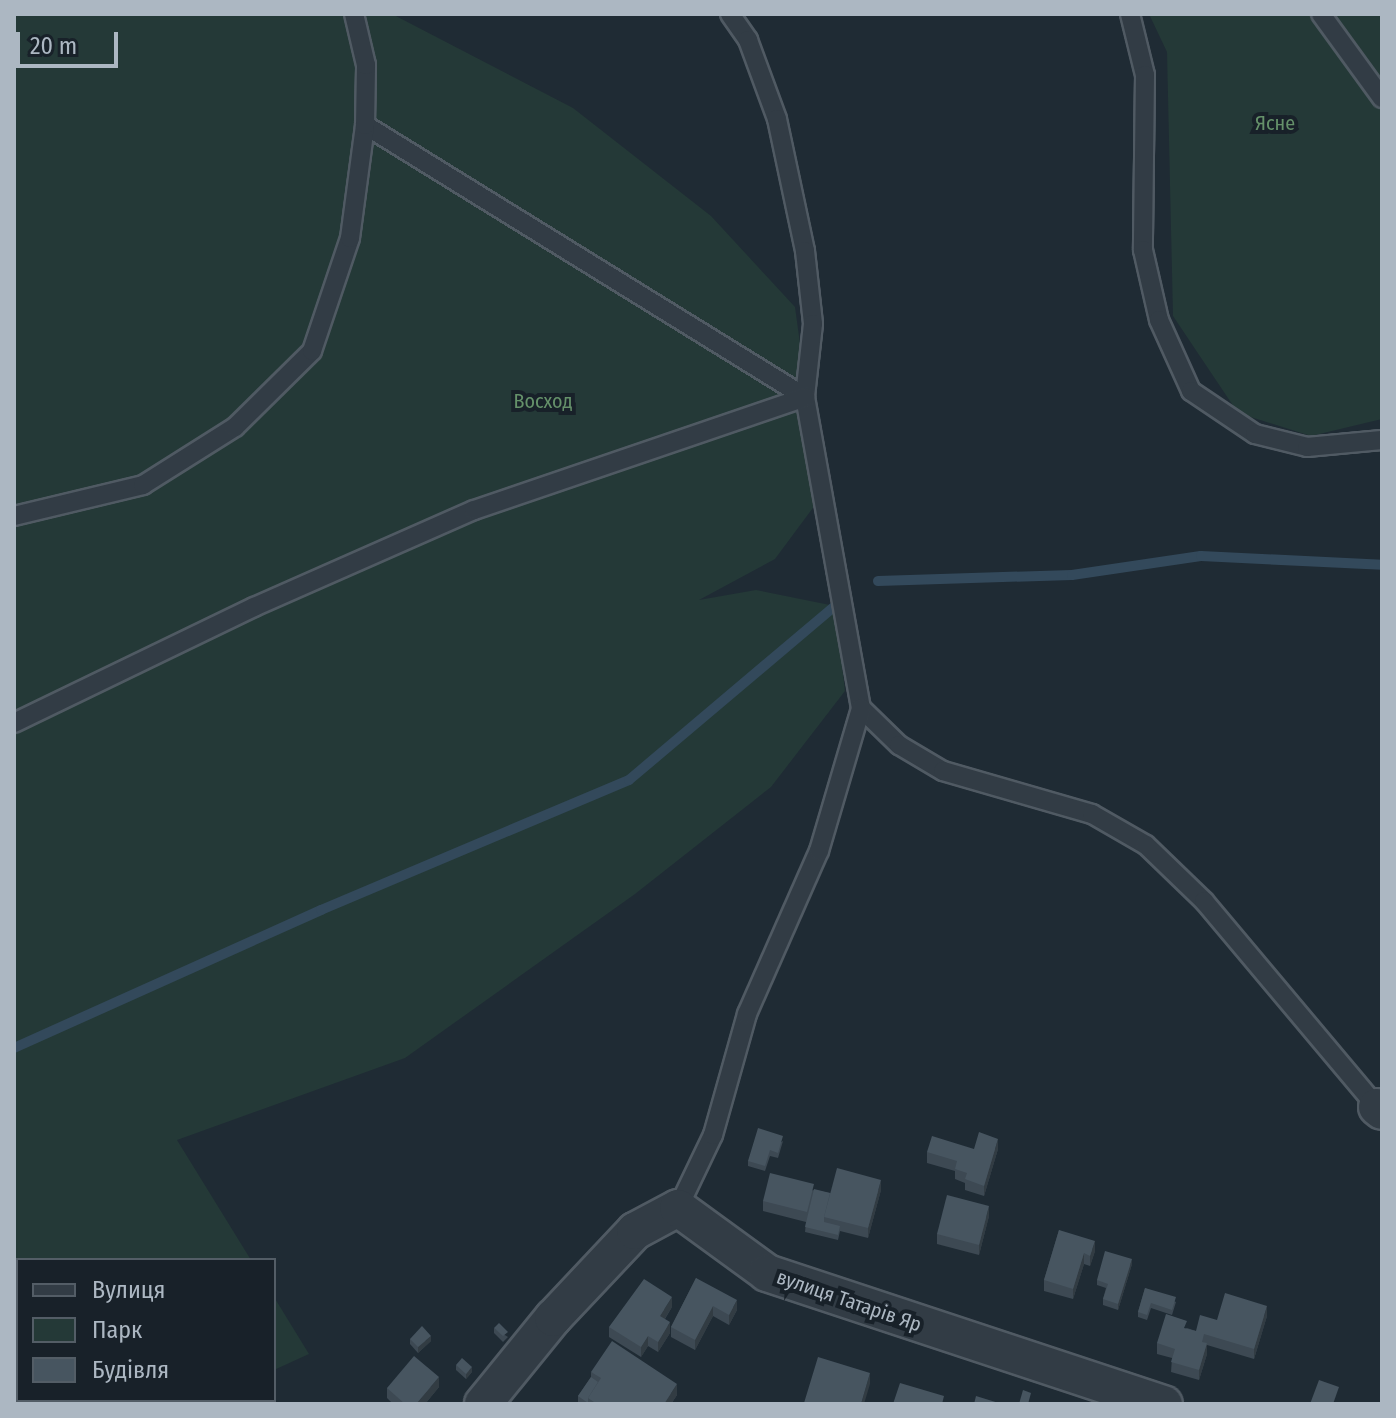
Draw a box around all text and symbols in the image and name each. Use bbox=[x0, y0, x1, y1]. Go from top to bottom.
scale bar bbox=[20, 16, 122, 66]
text: 20 m bbox=[30, 32, 77, 60]
park label: Ясне bbox=[1255, 111, 1295, 135]
park label: Восход bbox=[514, 389, 572, 413]
legend bbox=[16, 1258, 276, 1402]
street label: вулиця Татарів Яр bbox=[773, 1265, 925, 1337]
text: Вулиця bbox=[92, 1276, 165, 1304]
text: Парк bbox=[92, 1316, 142, 1344]
text: Будівля bbox=[92, 1356, 169, 1384]

